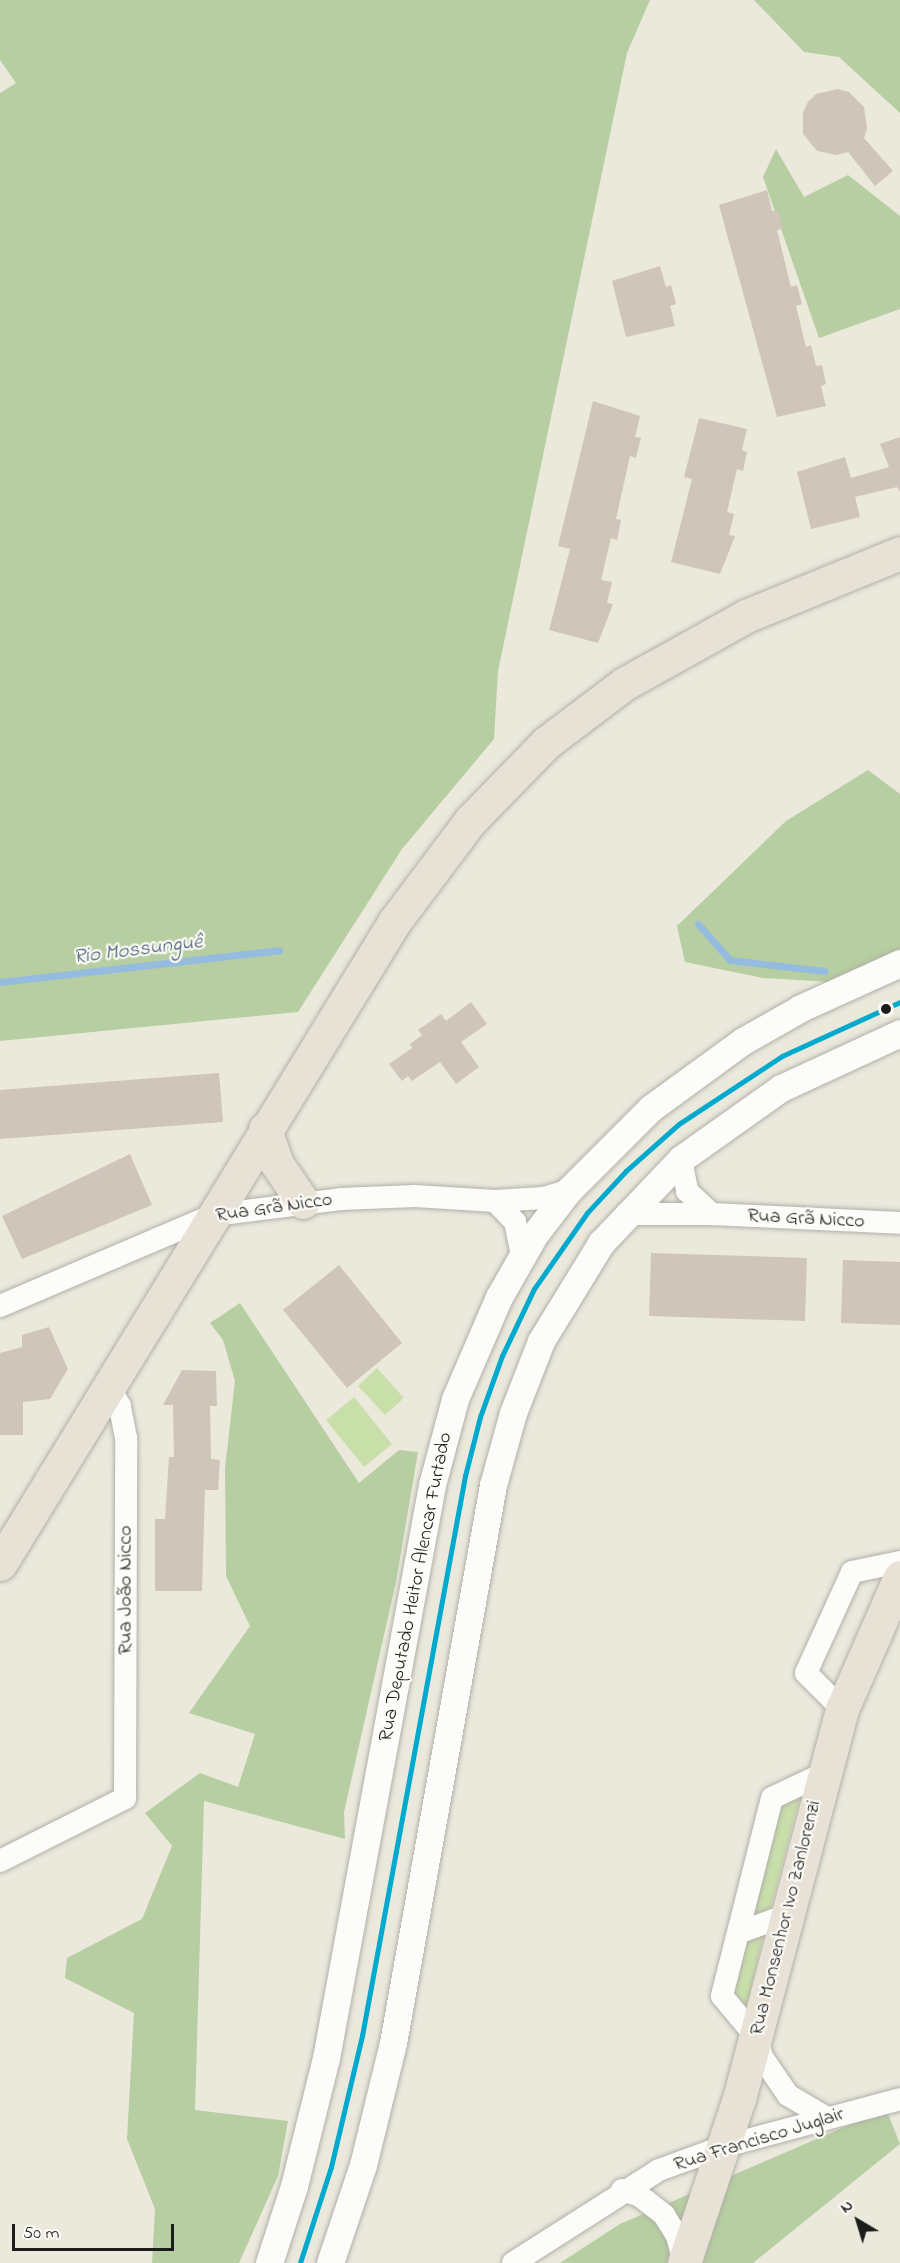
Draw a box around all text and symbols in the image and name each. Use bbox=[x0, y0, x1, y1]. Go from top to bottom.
water label: Rio Mossunguê bbox=[72, 930, 204, 970]
unlabelled marker bbox=[880, 1003, 892, 1015]
street label: Rua Grã Nicco bbox=[214, 1188, 334, 1228]
street label: Rua Grã Nicco bbox=[747, 1204, 865, 1234]
street label: Rua Deputado Heitor Alencar Furtado bbox=[374, 1430, 458, 1744]
street label: Rua João Nicco bbox=[114, 1525, 138, 1655]
street label: Rua Monsenhor Ivo Zanlorenzi bbox=[745, 1798, 827, 2038]
street label: Rua Francisco Juglair bbox=[671, 2103, 847, 2177]
north arrow bbox=[828, 2191, 888, 2251]
text: N bbox=[835, 2194, 859, 2220]
scale bar bbox=[15, 2212, 177, 2250]
text: 50 m bbox=[23, 2221, 60, 2247]

